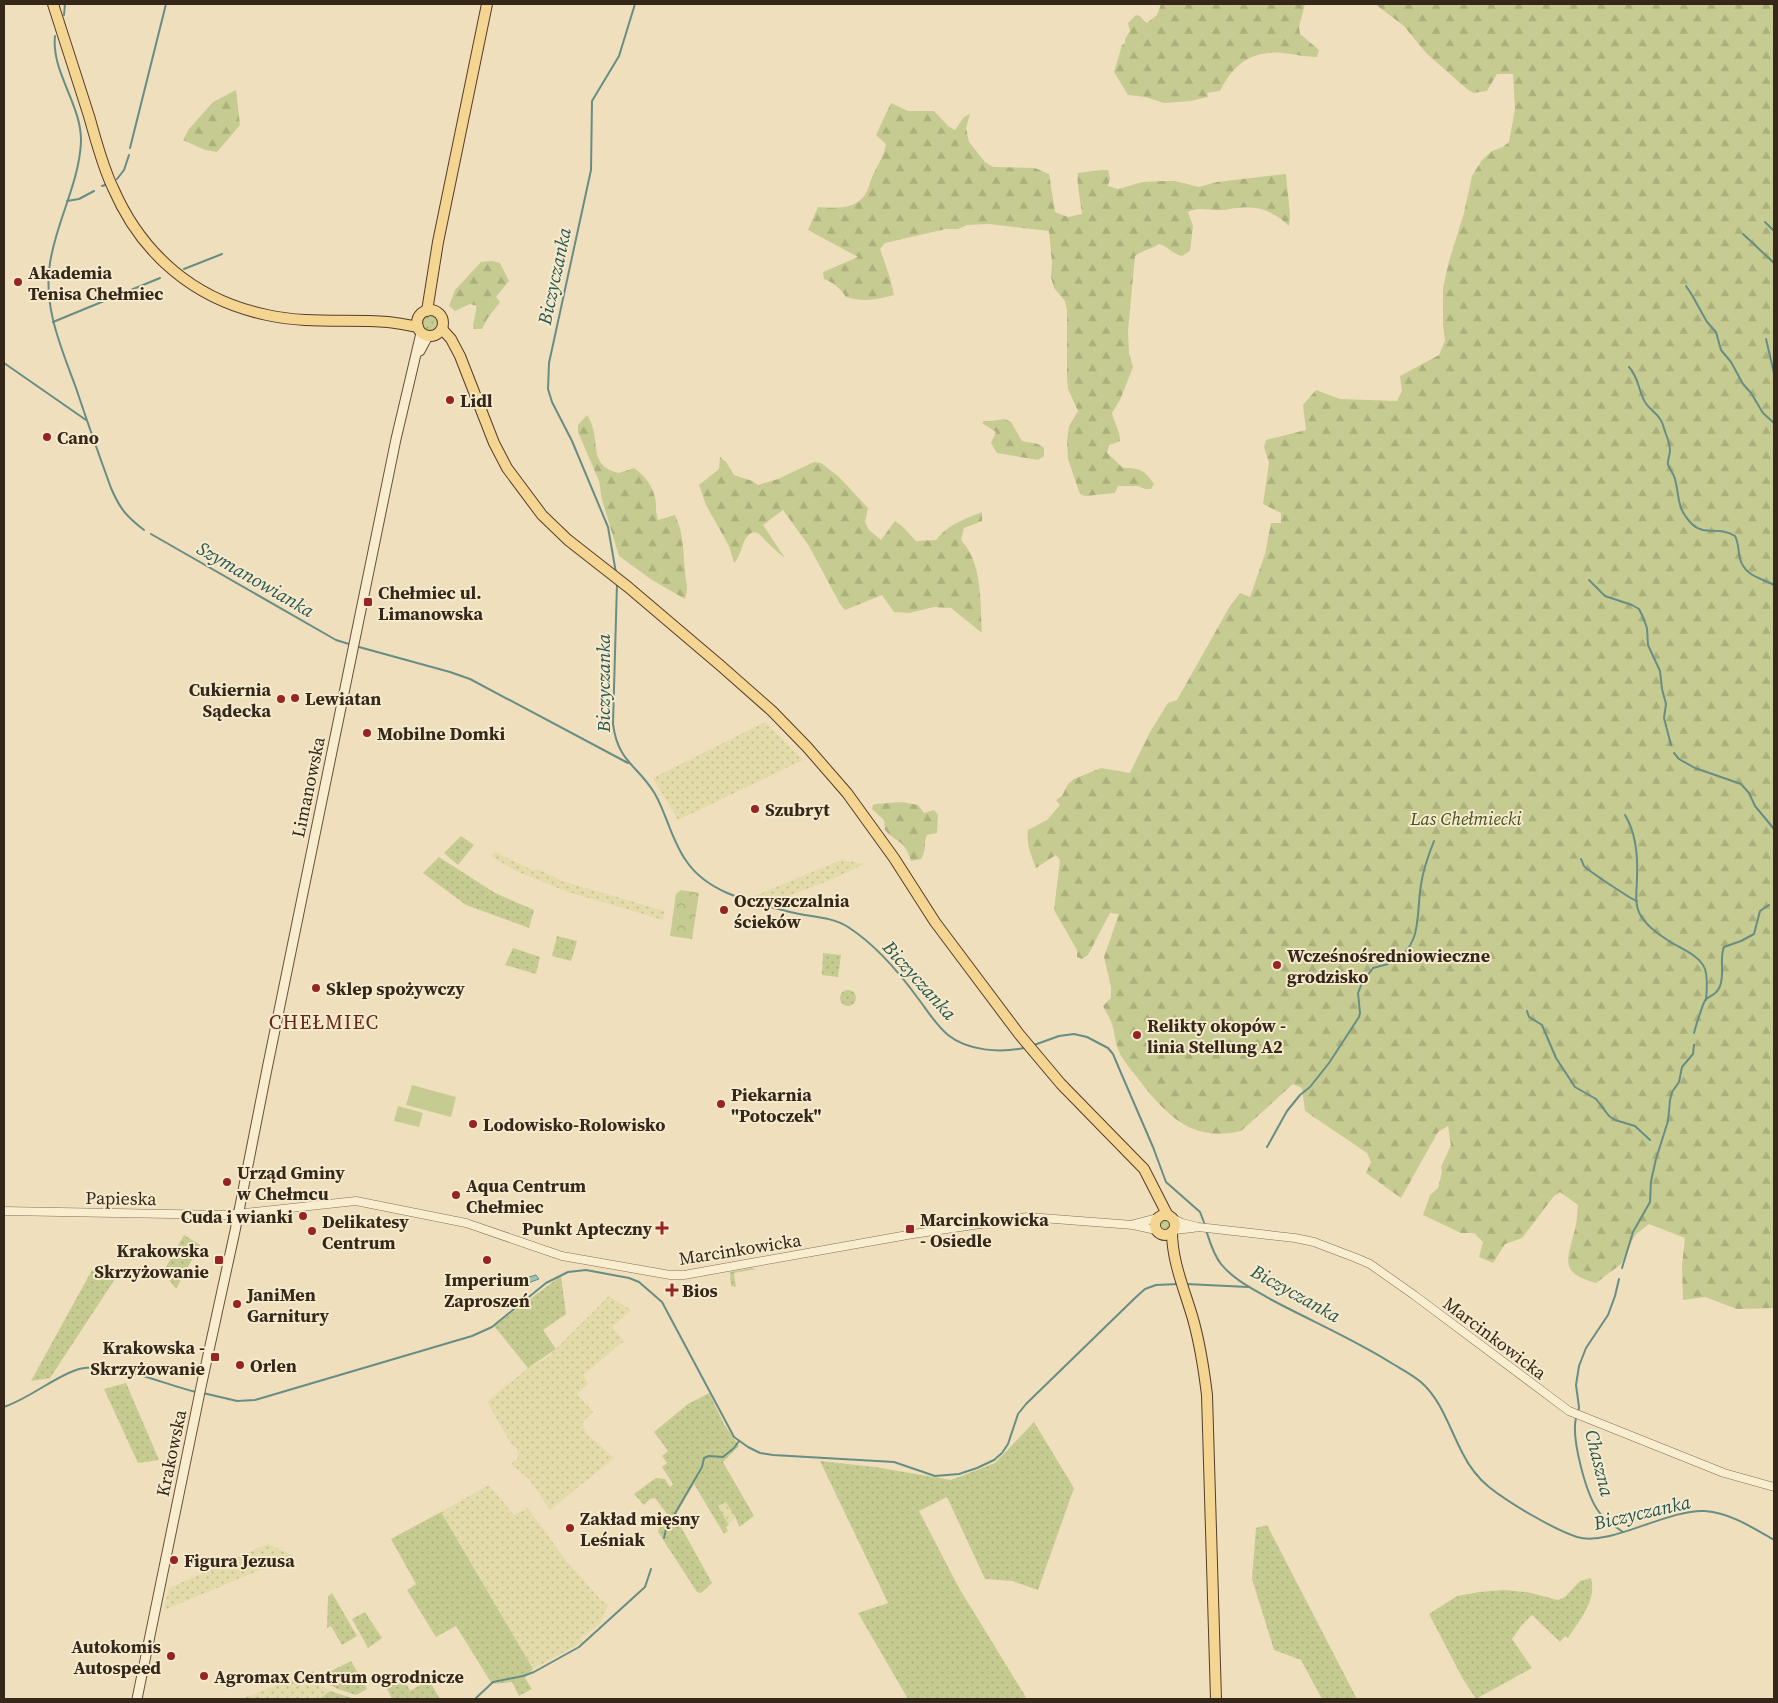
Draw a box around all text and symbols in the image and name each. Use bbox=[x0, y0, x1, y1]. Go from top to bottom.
water label: Biczyczanka bbox=[531, 225, 577, 328]
place label: Akademia Tenisa Chełmiec bbox=[28, 260, 163, 306]
marker: Akademia Tenisa Chełmiec bbox=[12, 276, 24, 288]
place label: Lidl bbox=[460, 388, 493, 413]
marker: Lidl bbox=[444, 394, 456, 406]
place label: Cano bbox=[57, 425, 99, 450]
marker: Cano bbox=[41, 431, 53, 443]
water label: Szymanowianka bbox=[193, 535, 319, 623]
place label: Chełmiec ul. Limanowska bbox=[378, 580, 483, 626]
marker: Chełmiec ul. Limanowska bbox=[362, 596, 374, 608]
water label: Biczyczanka bbox=[590, 634, 616, 733]
place label: Cukiernia Sądecka bbox=[189, 677, 271, 723]
place label: Lewiatan bbox=[305, 686, 381, 711]
marker: Lewiatan bbox=[289, 692, 301, 704]
marker: Cukiernia Sądecka bbox=[275, 693, 287, 705]
place label: Mobilne Domki bbox=[377, 721, 506, 746]
marker: Mobilne Domki bbox=[361, 727, 373, 739]
street label: Limanowska bbox=[285, 734, 331, 840]
place label: Szubryt bbox=[765, 797, 830, 822]
marker: Szubryt bbox=[749, 803, 761, 815]
park label: Las Chełmiecki bbox=[1409, 806, 1522, 831]
place label: Oczyszczalnia ścieków bbox=[734, 888, 850, 934]
marker: Oczyszczalnia ścieków bbox=[718, 904, 730, 916]
water label: Biczyczanka bbox=[877, 934, 963, 1025]
place label: Wcześnośredniowieczne grodzisko bbox=[1287, 943, 1490, 989]
marker: Wcześnośredniowieczne grodzisko bbox=[1271, 959, 1283, 971]
place label: Sklep spożywczy bbox=[326, 976, 465, 1001]
marker: Sklep spożywczy bbox=[310, 982, 322, 994]
district label: CHEŁMIEC bbox=[269, 1008, 379, 1036]
place label: Relikty okopów - linia Stellung A2 bbox=[1147, 1013, 1286, 1059]
marker: Relikty okopów - linia Stellung A2 bbox=[1131, 1029, 1143, 1041]
place label: Piekarnia "Potoczek" bbox=[731, 1082, 821, 1128]
marker: Piekarnia "Potoczek" bbox=[715, 1098, 727, 1110]
place label: Lodowisko-Rolowisko bbox=[483, 1112, 665, 1137]
marker: Lodowisko-Rolowisko bbox=[467, 1118, 479, 1130]
place label: Urząd Gminy w Chełmcu bbox=[236, 1160, 345, 1206]
place label: Aqua Centrum Chełmiec bbox=[466, 1173, 586, 1219]
marker: Urząd Gminy w Chełmcu bbox=[221, 1176, 233, 1188]
street label: Papieska bbox=[85, 1185, 158, 1211]
marker: Aqua Centrum Chełmiec bbox=[450, 1189, 462, 1201]
place label: Cuda i wianki bbox=[181, 1204, 293, 1229]
place label: Marcinkowicka - Osiedle bbox=[920, 1207, 1049, 1253]
place label: Delikatesy Centrum bbox=[322, 1209, 409, 1255]
marker: Cuda i wianki bbox=[297, 1210, 309, 1222]
place label: Punkt Apteczny bbox=[522, 1216, 652, 1241]
marker: Punkt Apteczny bbox=[656, 1222, 668, 1234]
marker: Marcinkowicka - Osiedle bbox=[904, 1223, 916, 1235]
marker: Delikatesy Centrum bbox=[306, 1225, 318, 1237]
street label: Marcinkowicka bbox=[677, 1227, 804, 1271]
place label: Krakowska Skrzyżowanie bbox=[94, 1238, 209, 1284]
marker: Krakowska Skrzyżowanie bbox=[213, 1254, 225, 1266]
marker: Imperium Zaproszeń bbox=[481, 1254, 493, 1266]
water label: Biczyczanka bbox=[1246, 1257, 1345, 1328]
place label: Imperium Zaproszeń bbox=[444, 1267, 530, 1313]
place label: Bios bbox=[682, 1278, 718, 1303]
place label: JaniMen Garnitury bbox=[246, 1282, 330, 1328]
marker: Bios bbox=[666, 1284, 678, 1296]
street label: Marcinkowicka bbox=[1438, 1291, 1553, 1386]
marker: JaniMen Garnitury bbox=[231, 1298, 243, 1310]
place label: Krakowska - Skrzyżowanie bbox=[90, 1335, 205, 1381]
marker: Krakowska - Skrzyżowanie bbox=[209, 1351, 221, 1363]
place label: Orlen bbox=[250, 1353, 297, 1378]
marker: Orlen bbox=[234, 1359, 246, 1371]
street label: Krakowska bbox=[150, 1406, 193, 1499]
water label: Chaszna bbox=[1579, 1427, 1621, 1499]
water label: Biczyczanka bbox=[1590, 1488, 1693, 1536]
place label: Zakład mięsny Leśniak bbox=[580, 1506, 700, 1552]
marker: Zakład mięsny Leśniak bbox=[564, 1522, 576, 1534]
place label: Figura Jezusa bbox=[184, 1548, 295, 1573]
marker: Figura Jezusa bbox=[168, 1554, 180, 1566]
place label: Autokomis Autospeed bbox=[71, 1634, 161, 1680]
marker: Autokomis Autospeed bbox=[165, 1650, 177, 1662]
place label: Agromax Centrum ogrodnicze bbox=[214, 1664, 464, 1689]
marker: Agromax Centrum ogrodnicze bbox=[198, 1670, 210, 1682]

